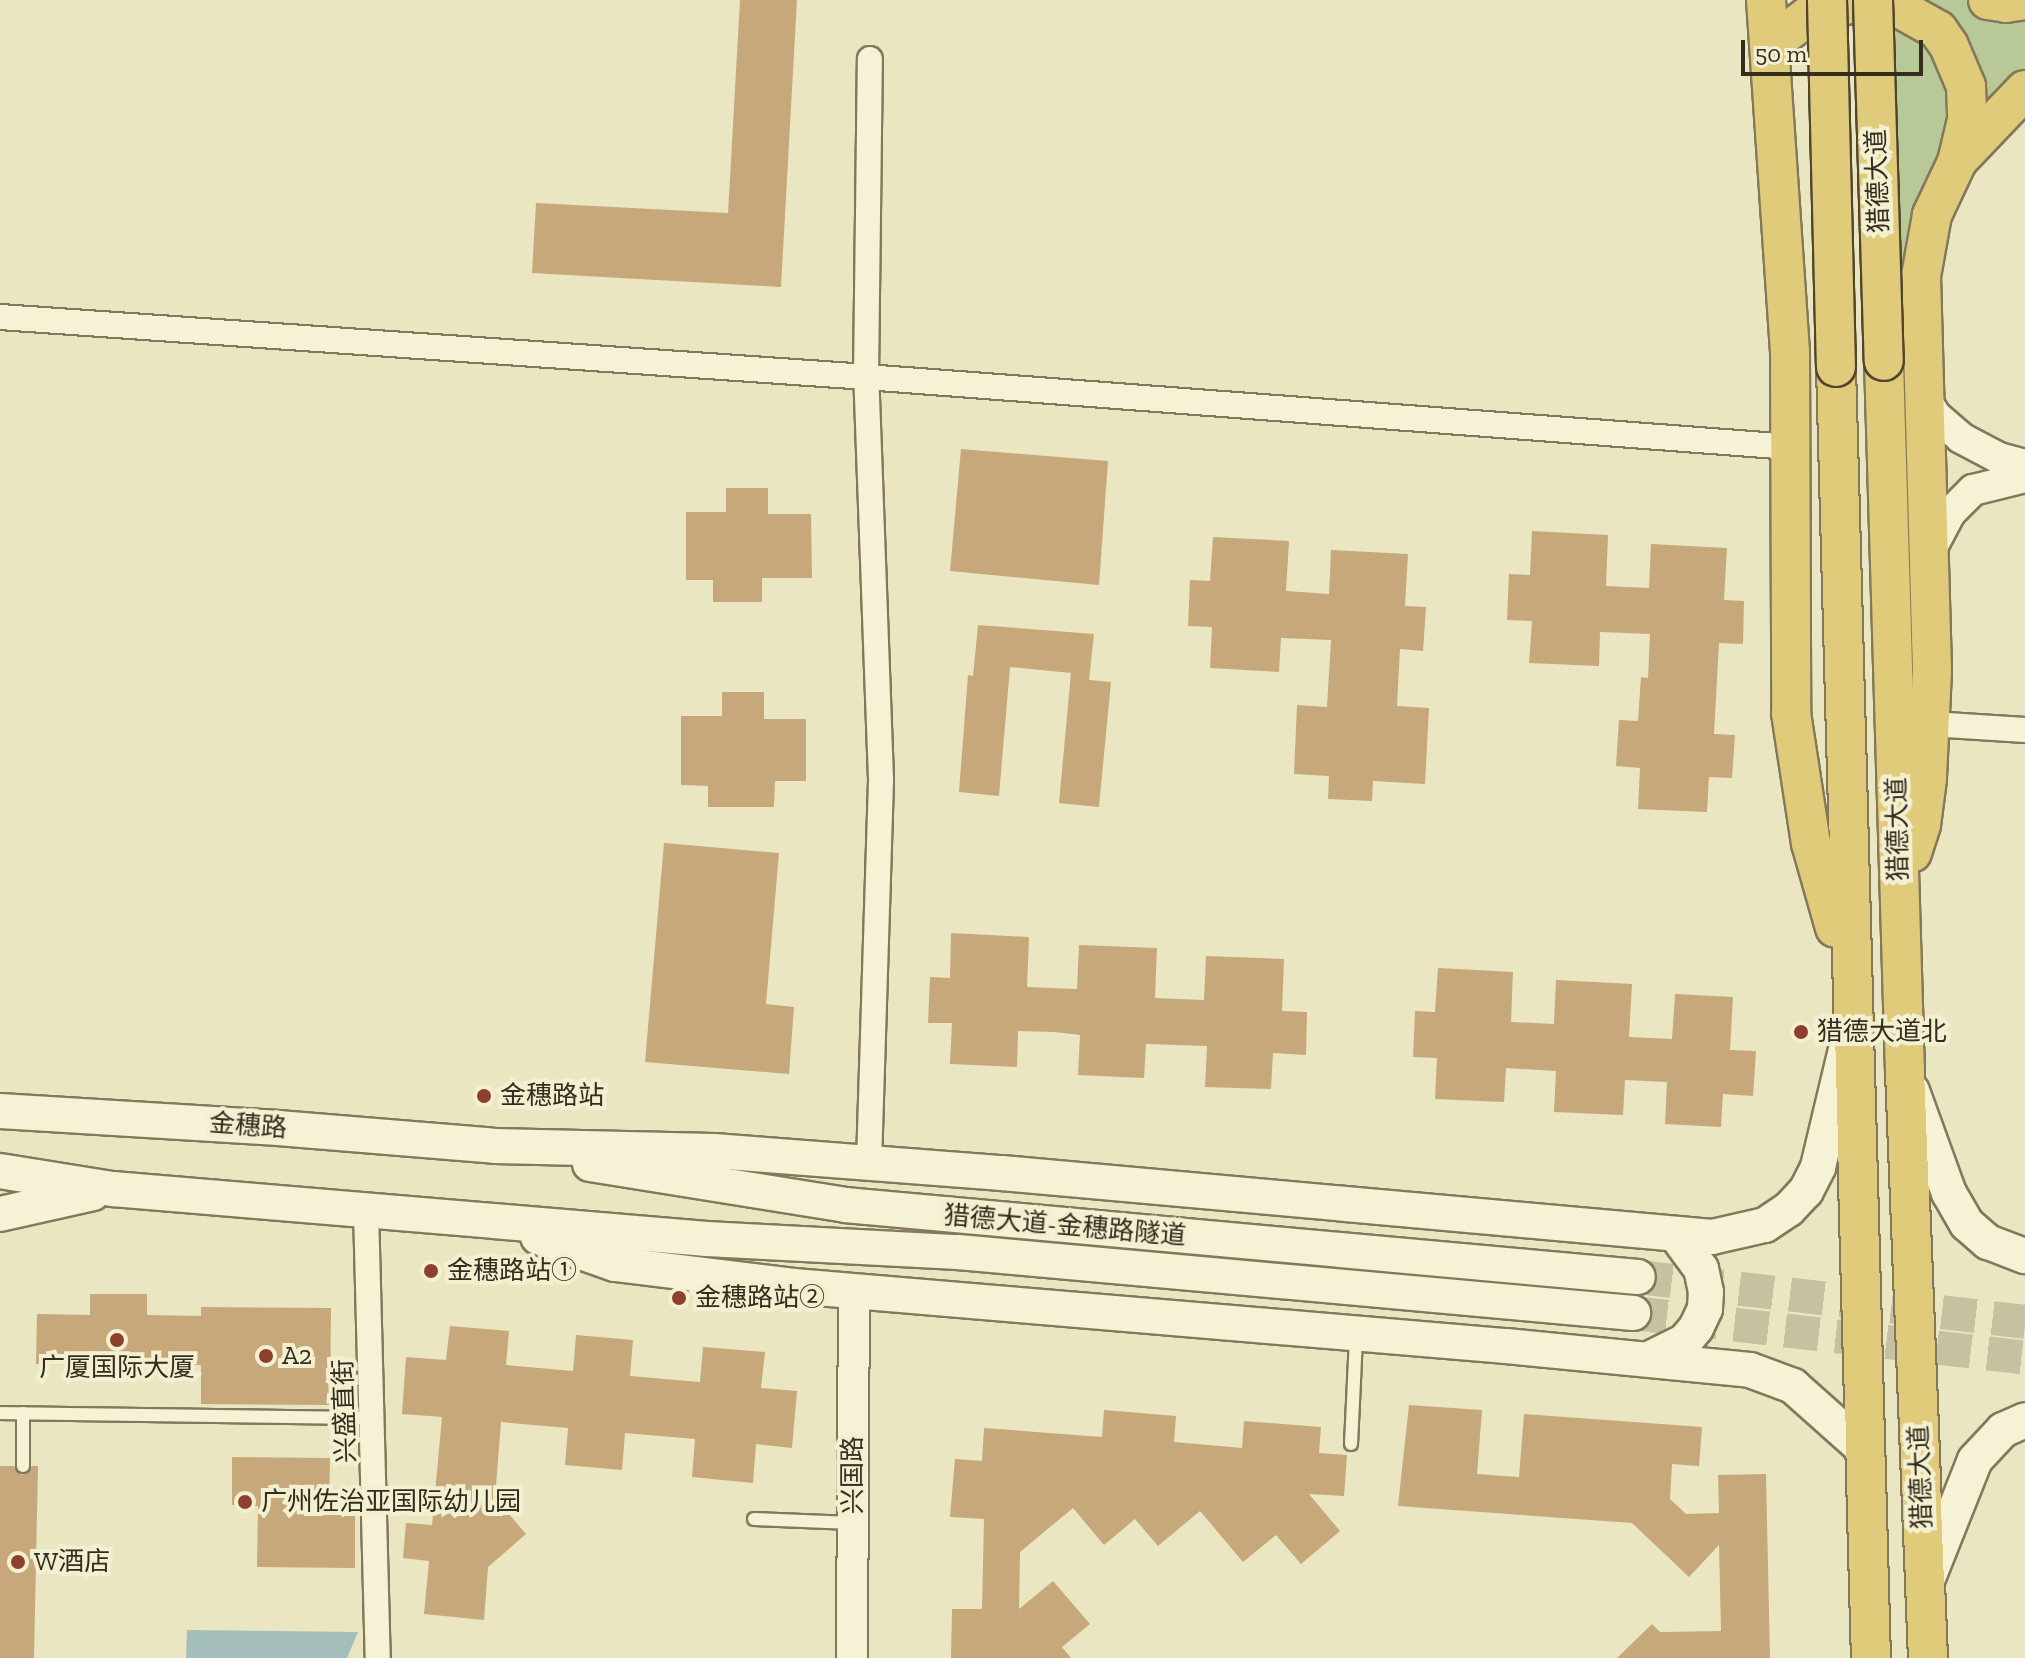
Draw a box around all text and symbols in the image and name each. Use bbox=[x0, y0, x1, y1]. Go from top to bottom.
scale bar bbox=[1745, 24, 1927, 74]
text: 50 m bbox=[1755, 39, 1807, 68]
street label: 猎德大道 bbox=[1861, 128, 1895, 234]
street label: 猎德大道 bbox=[1881, 777, 1915, 881]
place label: 猎德大道北 bbox=[1817, 1016, 1947, 1048]
marker: 猎德大道北 bbox=[1792, 1023, 1810, 1041]
place label: 金穗路站 bbox=[500, 1080, 604, 1112]
marker: 金穗路站 bbox=[475, 1087, 493, 1105]
street label: 金穗路 bbox=[208, 1108, 288, 1144]
street label: 猎德大道-金穗路隧道 bbox=[943, 1200, 1187, 1252]
place label: 金穗路站① bbox=[447, 1255, 577, 1287]
marker: 金穗路站① bbox=[422, 1262, 440, 1280]
place label: 金穗路站② bbox=[695, 1282, 825, 1314]
marker: 金穗路站② bbox=[670, 1289, 688, 1307]
marker: 广厦国际大厦 bbox=[108, 1331, 126, 1349]
place label: A2 bbox=[282, 1340, 312, 1372]
marker: A2 bbox=[257, 1347, 275, 1365]
place label: 广厦国际大厦 bbox=[39, 1352, 195, 1384]
street label: 兴盛直街 bbox=[328, 1358, 362, 1464]
street label: 猎德大道 bbox=[1904, 1424, 1938, 1530]
street label: 兴国路 bbox=[837, 1436, 869, 1514]
place label: 广州佐治亚国际幼儿园 bbox=[261, 1486, 521, 1518]
marker: 广州佐治亚国际幼儿园 bbox=[236, 1493, 254, 1511]
place label: W酒店 bbox=[34, 1546, 110, 1578]
marker: W酒店 bbox=[9, 1553, 27, 1571]

